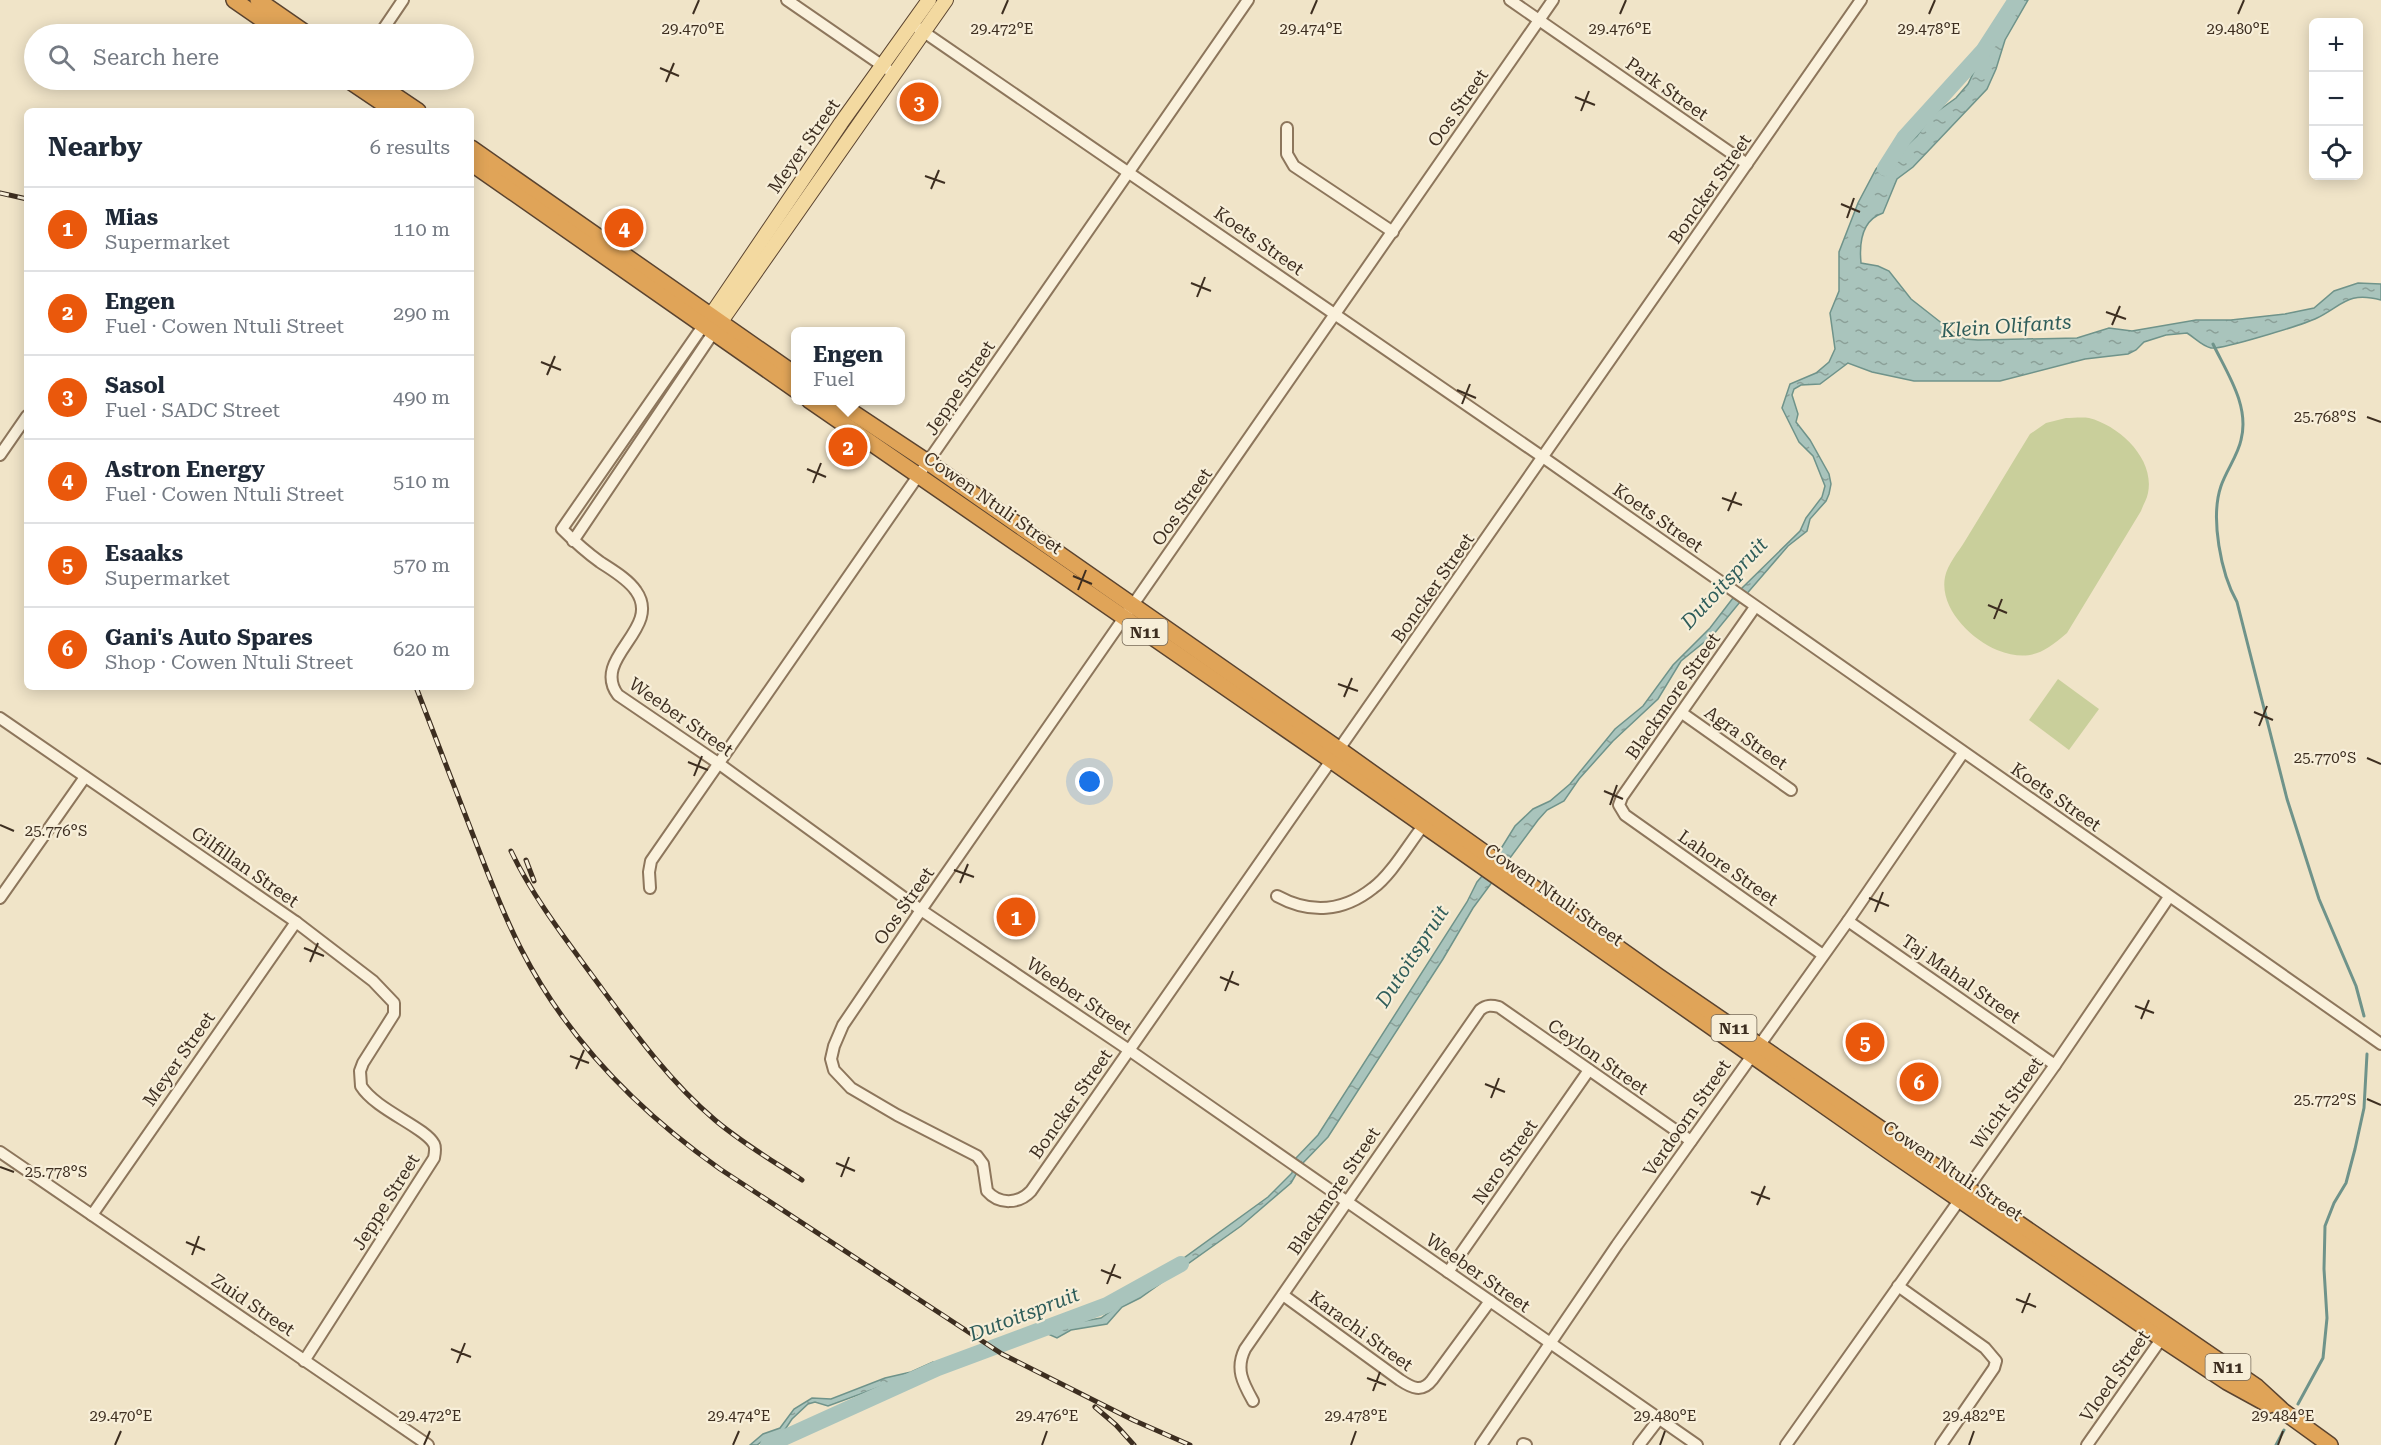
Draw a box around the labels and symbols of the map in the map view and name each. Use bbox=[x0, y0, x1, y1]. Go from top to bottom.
text: 29.470°E bbox=[662, 20, 724, 38]
text: 29.472°E bbox=[971, 20, 1033, 38]
text: 29.474°E bbox=[1280, 20, 1342, 38]
text: 29.476°E bbox=[1589, 20, 1651, 38]
text: 29.478°E bbox=[1898, 20, 1960, 38]
text: 29.480°E bbox=[2207, 20, 2269, 38]
street label: Park Street bbox=[1622, 53, 1713, 125]
street label: Oos Street bbox=[1423, 65, 1492, 151]
pin: 3 bbox=[900, 80, 938, 124]
street label: Meyer Street bbox=[763, 94, 844, 197]
street label: Boncker Street bbox=[1664, 130, 1755, 248]
street label: Koets Street bbox=[1210, 202, 1309, 280]
pin: 4 bbox=[604, 206, 644, 250]
water label: Klein Olifants bbox=[1939, 309, 2072, 343]
street label: Jeppe Street bbox=[920, 336, 999, 439]
text: 25.768°S bbox=[2294, 408, 2356, 426]
pin: 2 bbox=[828, 424, 868, 470]
street label: Cowen Ntuli Street bbox=[920, 447, 1067, 558]
street label: Oos Street bbox=[1147, 464, 1216, 550]
street label: Koets Street bbox=[1609, 479, 1708, 557]
street label: Boncker Street bbox=[1387, 529, 1478, 647]
water label: Dutoitspruit bbox=[1675, 532, 1773, 634]
road number: N11 bbox=[1122, 619, 1168, 645]
street label: Blackmore Street bbox=[1621, 628, 1724, 763]
street label: Weeber Street bbox=[625, 673, 738, 760]
street label: Agra Street bbox=[1701, 701, 1792, 774]
text: 25.770°S bbox=[2294, 749, 2356, 767]
street label: Koets Street bbox=[2007, 758, 2106, 836]
your location bbox=[1075, 767, 1104, 796]
text: 25.776°S bbox=[25, 822, 87, 840]
street label: Gilfillan Street bbox=[188, 822, 303, 911]
street label: Lahore Street bbox=[1674, 825, 1782, 910]
street label: Cowen Ntuli Street bbox=[1481, 839, 1628, 950]
street label: Oos Street bbox=[869, 863, 938, 949]
pin: 1 bbox=[996, 894, 1036, 940]
water label: Dutoitspruit bbox=[1370, 900, 1454, 1012]
street label: Taj Mahal Street bbox=[1898, 930, 2025, 1028]
street label: Weeber Street bbox=[1023, 953, 1136, 1039]
street label: Meyer Street bbox=[138, 1007, 219, 1110]
street label: Ceylon Street bbox=[1544, 1014, 1653, 1099]
road number: N11 bbox=[1712, 1015, 1756, 1041]
pin: 5 bbox=[1846, 1020, 1884, 1064]
street label: Boncker Street bbox=[1025, 1045, 1116, 1163]
street label: Wicht Street bbox=[1966, 1052, 2047, 1153]
street label: Verdoorn Street bbox=[1639, 1055, 1735, 1180]
pin: 6 bbox=[1900, 1060, 1938, 1104]
text: 25.772°S bbox=[2294, 1091, 2356, 1109]
street label: Nero Street bbox=[1468, 1115, 1542, 1208]
street label: Cowen Ntuli Street bbox=[1879, 1116, 2027, 1225]
street label: Blackmore Street bbox=[1283, 1123, 1384, 1259]
street label: Jeppe Street bbox=[348, 1150, 424, 1254]
text: 25.778°S bbox=[25, 1163, 87, 1181]
street label: Weeber Street bbox=[1422, 1229, 1535, 1316]
street label: Zuid Street bbox=[208, 1269, 299, 1340]
water label: Dutoitspruit bbox=[964, 1282, 1083, 1346]
street label: Karachi Street bbox=[1305, 1286, 1417, 1375]
street label: Vloed Street bbox=[2075, 1326, 2154, 1426]
road number: N11 bbox=[2206, 1354, 2250, 1380]
text: 29.470°E bbox=[90, 1407, 152, 1425]
text: 29.472°E bbox=[399, 1407, 461, 1425]
text: 29.474°E bbox=[708, 1407, 770, 1425]
text: 29.476°E bbox=[1016, 1407, 1078, 1425]
text: 29.478°E bbox=[1325, 1407, 1387, 1425]
text: 29.480°E bbox=[1634, 1407, 1696, 1425]
text: 29.482°E bbox=[1943, 1407, 2005, 1425]
text: 29.484°E bbox=[2252, 1407, 2314, 1425]

